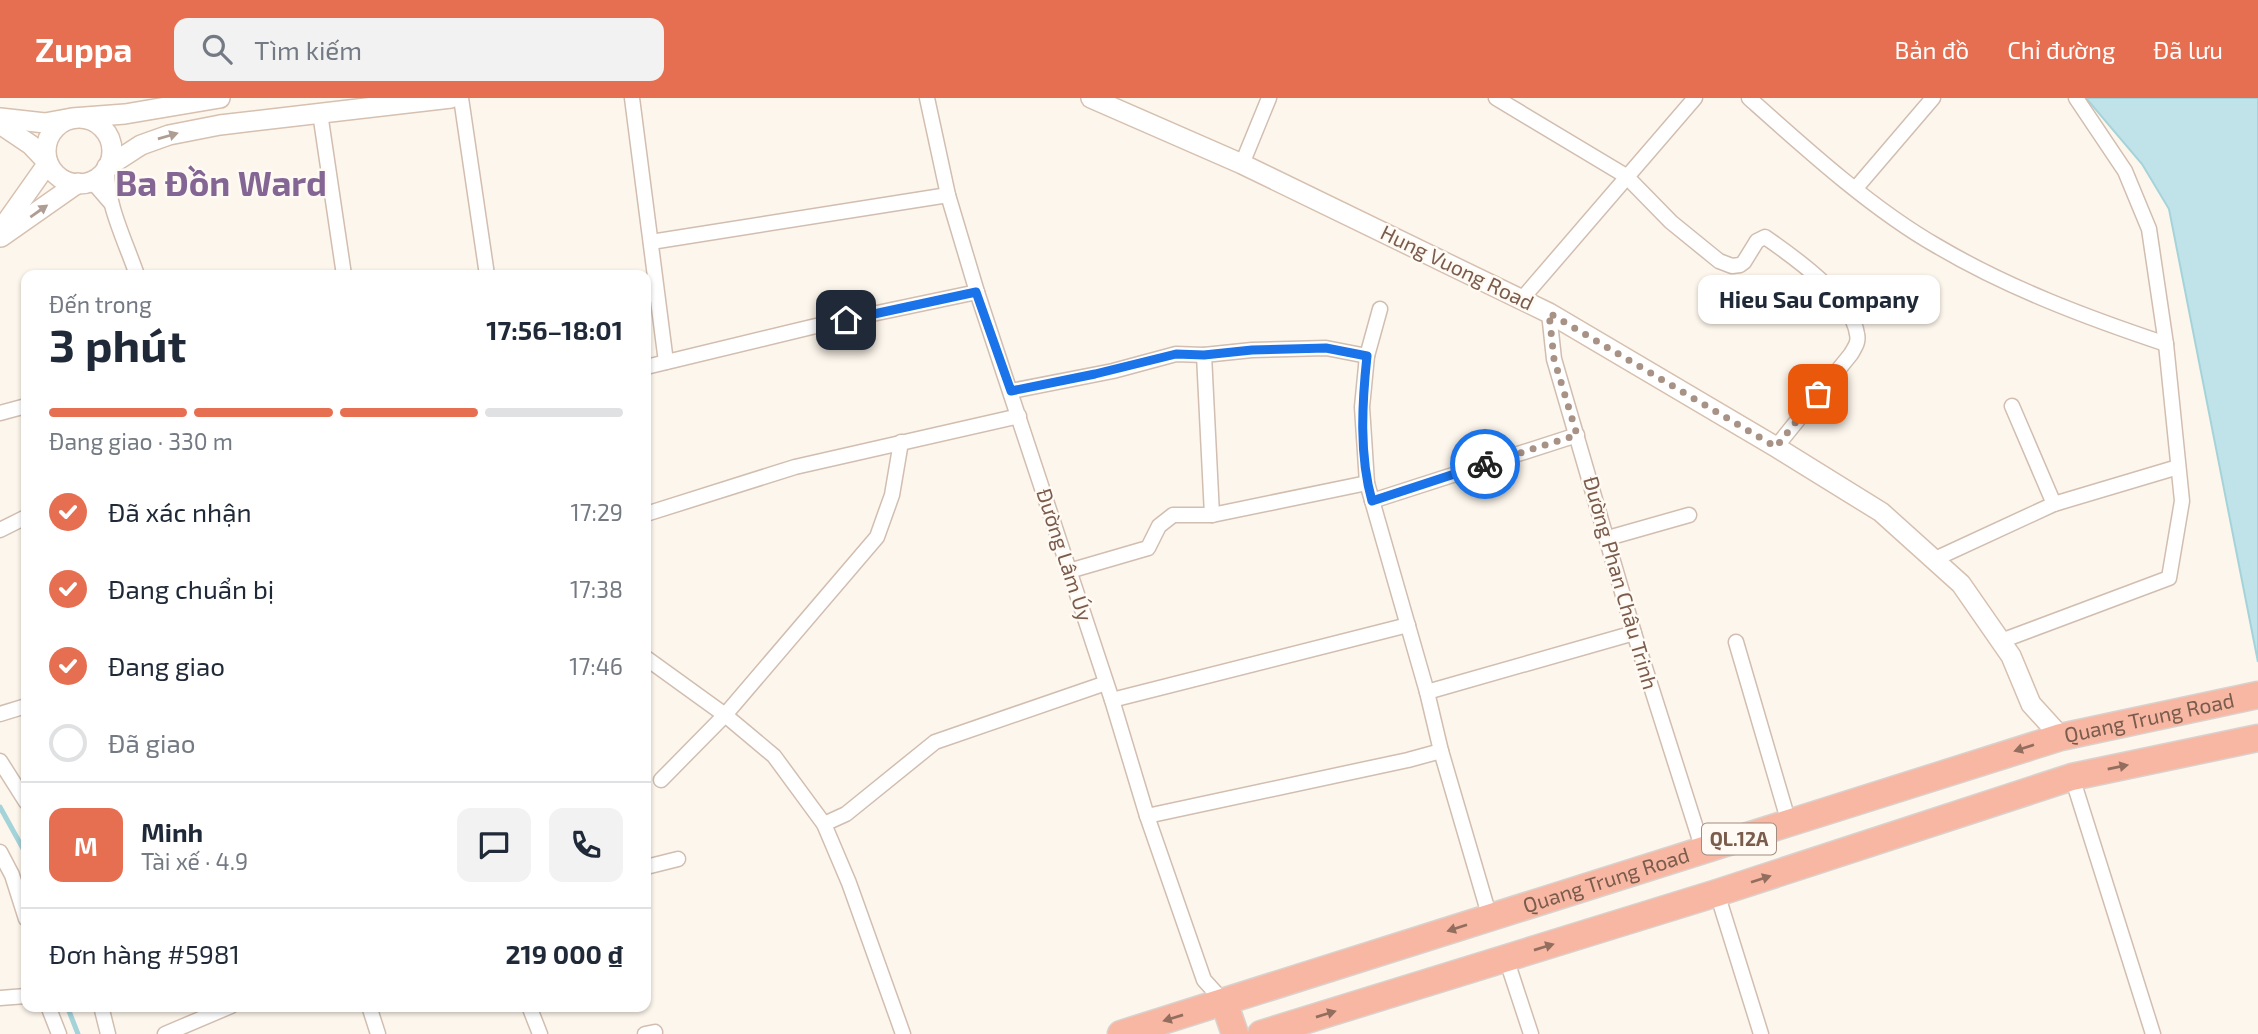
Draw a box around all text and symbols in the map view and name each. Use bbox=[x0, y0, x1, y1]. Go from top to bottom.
search box bbox=[174, 18, 664, 81]
text: Zuppa bbox=[35, 29, 132, 69]
icon: search bbox=[198, 30, 236, 68]
text: Tìm kiếm bbox=[254, 34, 362, 65]
text: Bản đồ bbox=[1895, 35, 1969, 64]
text: Chỉ đường bbox=[2007, 35, 2115, 64]
text: Đã lưu bbox=[2153, 35, 2223, 64]
one-way arrow bbox=[157, 131, 178, 141]
district label: Ba Đồn Ward bbox=[115, 161, 327, 203]
one-way arrow bbox=[30, 204, 48, 218]
street label: Hung Vuong Road bbox=[1377, 219, 1538, 315]
callout: Hieu Sau Company bbox=[1697, 275, 1939, 324]
text: Hieu Sau Company bbox=[1719, 285, 1919, 313]
text: Đến trong bbox=[49, 290, 152, 318]
pin bbox=[816, 290, 876, 350]
icon: home bbox=[827, 301, 865, 339]
text: 17:56–18:01 bbox=[486, 314, 623, 345]
text: 3 phút bbox=[49, 316, 186, 371]
pin bbox=[1788, 364, 1848, 424]
icon: bag bbox=[1799, 375, 1837, 413]
text: Đang giao · 330 m bbox=[49, 427, 233, 455]
courier bbox=[1450, 429, 1520, 499]
icon: bike bbox=[1466, 445, 1504, 483]
street label: Đường Phan Châu Trinh bbox=[1579, 473, 1664, 692]
street label: Đường Lâm Úy bbox=[1032, 485, 1099, 624]
icon: check bbox=[49, 493, 87, 531]
text: Đã xác nhận bbox=[108, 496, 252, 527]
text: 17:29 bbox=[571, 498, 623, 526]
icon: check bbox=[49, 570, 87, 608]
text: Đang chuẩn bị bbox=[108, 573, 274, 604]
text: 17:38 bbox=[570, 575, 623, 603]
icon: check bbox=[49, 647, 87, 685]
text: Đang giao bbox=[108, 650, 225, 681]
text: 17:46 bbox=[569, 652, 623, 680]
street label: Quang Trung Road bbox=[2062, 686, 2236, 748]
text: Đã giao bbox=[108, 727, 195, 758]
one-way arrow bbox=[2014, 743, 2035, 754]
one-way arrow bbox=[2107, 762, 2129, 773]
button: chat bbox=[457, 808, 531, 882]
button: phone bbox=[549, 808, 623, 882]
text: Minh bbox=[141, 816, 203, 847]
road number: QL.12A bbox=[1702, 824, 1776, 854]
text: M bbox=[74, 830, 98, 861]
street label: Quang Trung Road bbox=[1519, 841, 1692, 918]
text: Tài xế · 4.9 bbox=[141, 847, 248, 875]
one-way arrow bbox=[1750, 873, 1771, 884]
one-way arrow bbox=[1447, 923, 1468, 934]
text: Đơn hàng #5981 bbox=[49, 938, 240, 969]
text: 219 000 ₫ bbox=[505, 938, 623, 969]
one-way arrow bbox=[1533, 941, 1554, 951]
one-way arrow bbox=[1316, 1008, 1337, 1018]
one-way arrow bbox=[1162, 1013, 1183, 1023]

